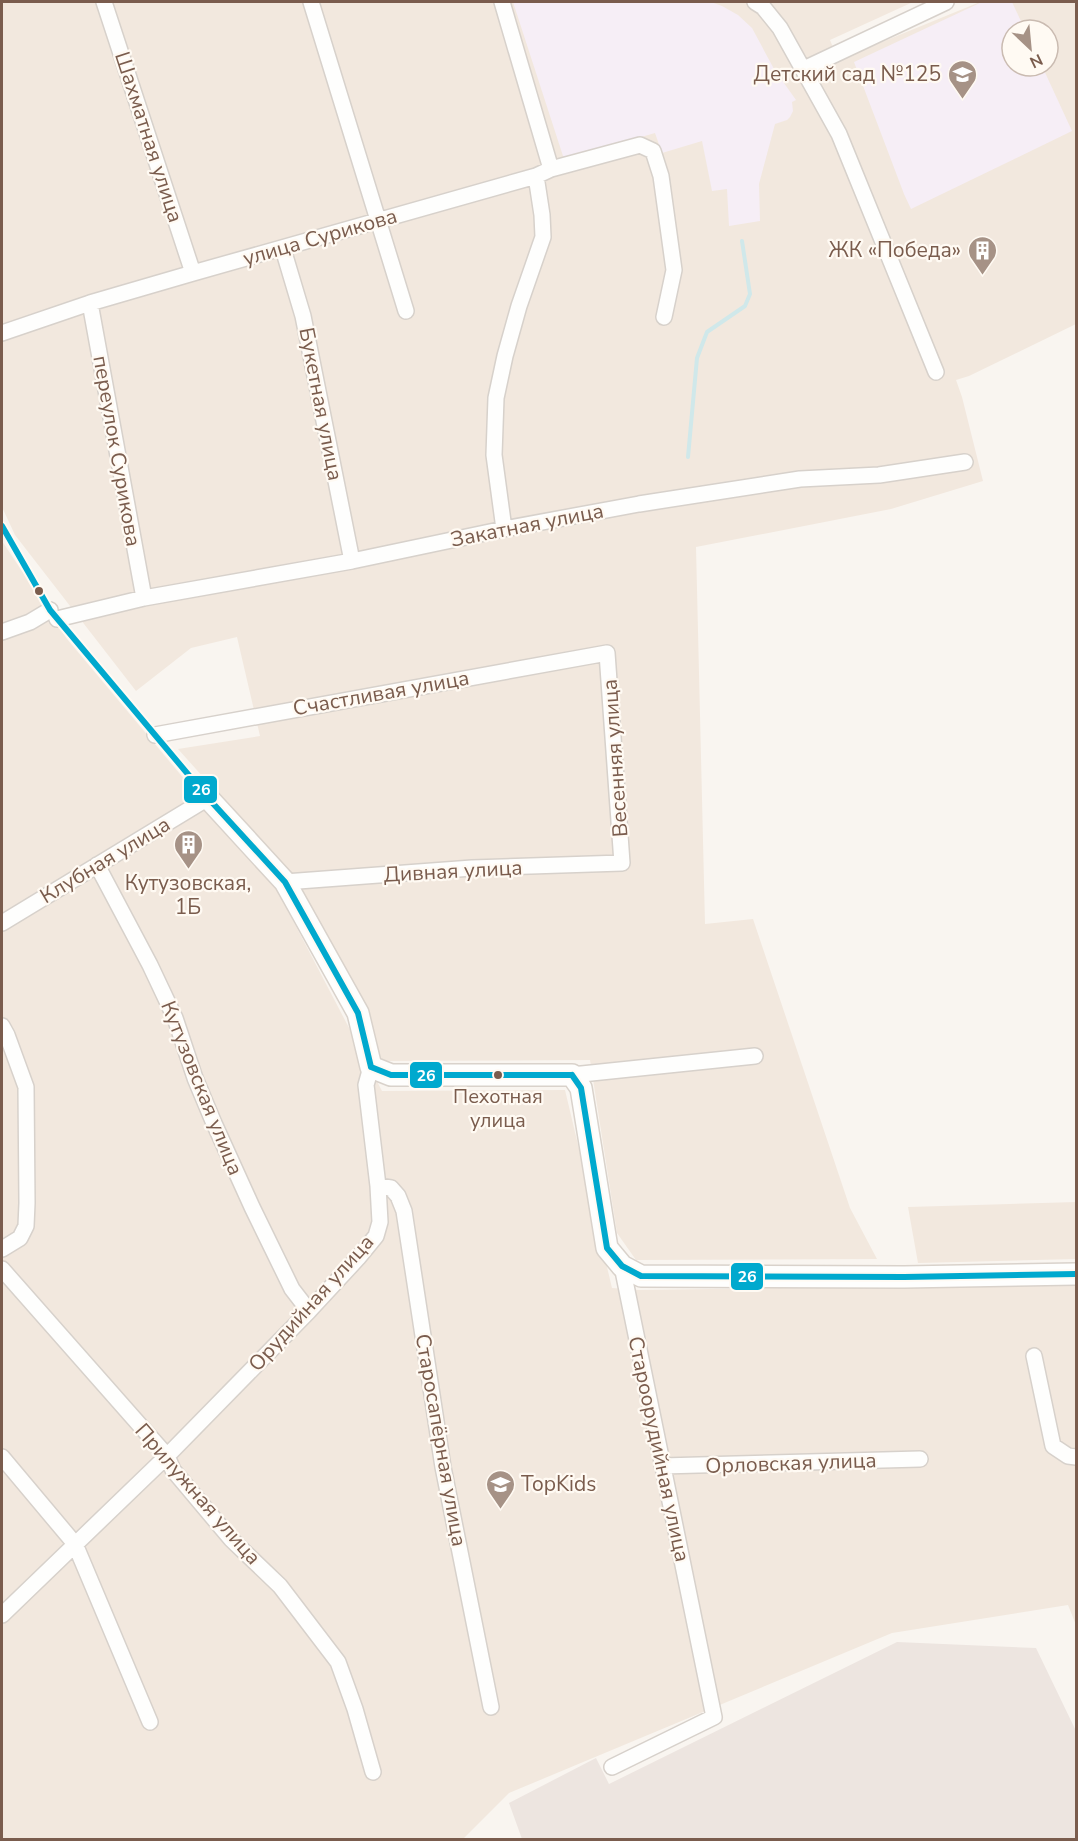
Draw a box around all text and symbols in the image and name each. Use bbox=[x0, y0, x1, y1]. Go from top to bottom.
north arrow bbox=[1000, 18, 1060, 78]
street label: Шахматная улица bbox=[108, 48, 190, 226]
text: N bbox=[1026, 48, 1046, 73]
school or university icon: Детский сад №125 bbox=[946, 58, 978, 100]
place label: Детский сад №125 bbox=[754, 60, 941, 88]
street label: улица Сурикова bbox=[240, 202, 400, 272]
building icon: ЖК «Победа» bbox=[966, 234, 998, 276]
place label: ЖК «Победа» bbox=[829, 236, 961, 264]
street label: Букетная улица bbox=[292, 325, 350, 483]
street label: переулок Сурикова bbox=[86, 353, 148, 549]
street label: Закатная улица bbox=[448, 496, 606, 554]
unlabelled marker bbox=[33, 585, 45, 597]
street label: Счастливая улица bbox=[291, 664, 471, 722]
street label: Весенняя улица bbox=[596, 678, 634, 838]
line badge: 26 bbox=[183, 775, 218, 804]
text: 26 bbox=[191, 779, 211, 801]
street label: Клубная улица bbox=[35, 810, 175, 910]
building icon: Кутузовская, 1Б bbox=[172, 828, 204, 870]
street label: Дивная улица bbox=[383, 853, 523, 889]
place label: Кутузовская, 1Б bbox=[125, 869, 251, 921]
street label: Кутузовская улица bbox=[154, 997, 250, 1179]
line badge: 26 bbox=[409, 1061, 443, 1089]
text: 26 bbox=[416, 1065, 436, 1087]
marker: Пехотная улица bbox=[492, 1069, 504, 1081]
place label: Пехотная улица bbox=[453, 1083, 543, 1134]
street label: Орудийная улица bbox=[242, 1229, 380, 1377]
line badge: 26 bbox=[730, 1262, 764, 1291]
text: 26 bbox=[737, 1266, 757, 1288]
street label: Старосапёрная улица bbox=[409, 1332, 473, 1548]
street label: Староорудийная улица bbox=[621, 1334, 697, 1564]
street label: Прилужная улица bbox=[129, 1417, 267, 1571]
street label: Орловская улица bbox=[705, 1446, 877, 1480]
school or university icon: TopKids bbox=[484, 1468, 516, 1510]
place label: TopKids bbox=[521, 1470, 596, 1498]

